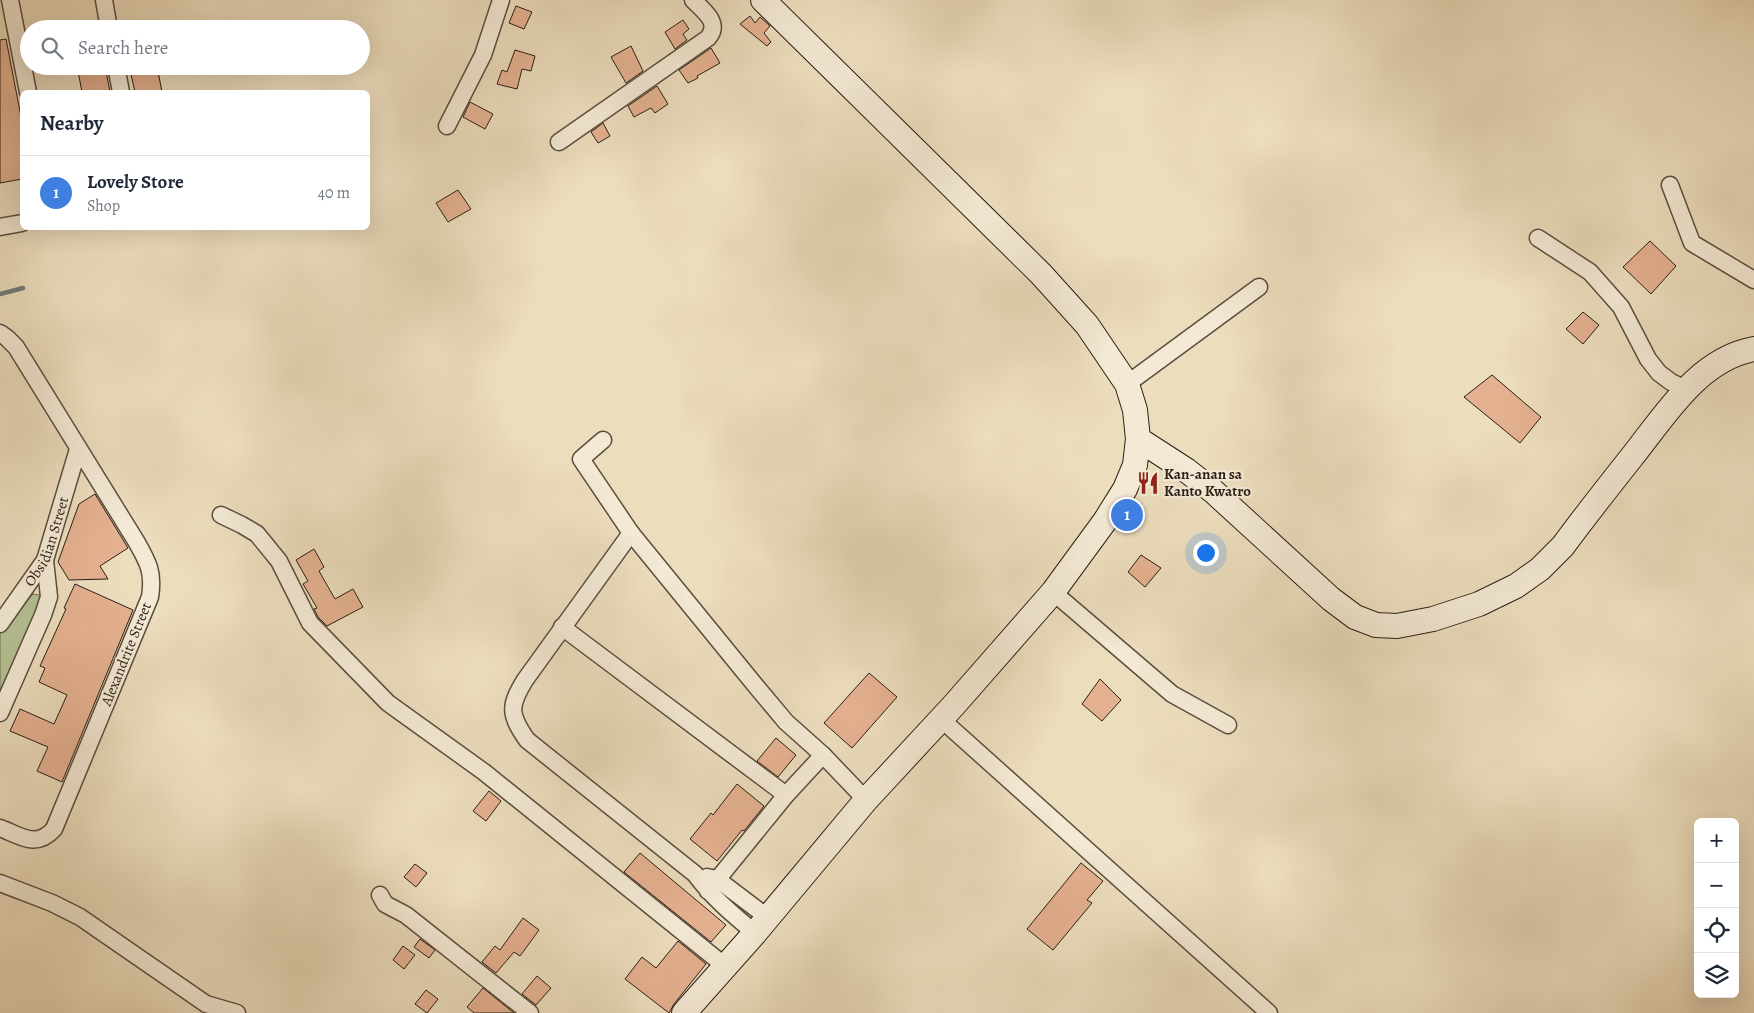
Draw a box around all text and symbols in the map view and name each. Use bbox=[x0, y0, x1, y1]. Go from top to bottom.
search box bbox=[20, 20, 370, 75]
icon: search bbox=[38, 34, 66, 62]
text: Search here bbox=[78, 35, 168, 61]
text: Nearby bbox=[40, 109, 103, 137]
text: Lovely Store bbox=[87, 169, 184, 195]
text: 1 bbox=[53, 182, 59, 204]
text: 40 m bbox=[318, 182, 350, 204]
text: Shop bbox=[87, 195, 120, 217]
place label: Kan-anan sa Kanto Kwatro bbox=[1164, 464, 1251, 501]
restaurant icon: Kan-anan sa Kanto Kwatro bbox=[1135, 470, 1161, 496]
street label: Obsidian Street bbox=[20, 494, 73, 590]
pin: 1 bbox=[1111, 496, 1143, 534]
your location bbox=[1193, 540, 1219, 566]
street label: Alexandrite Street bbox=[96, 599, 156, 710]
map controls bbox=[1694, 818, 1739, 998]
button: + bbox=[1694, 818, 1739, 863]
button: − bbox=[1694, 863, 1739, 908]
button: locate bbox=[1694, 908, 1739, 953]
button: layers bbox=[1694, 953, 1739, 998]

